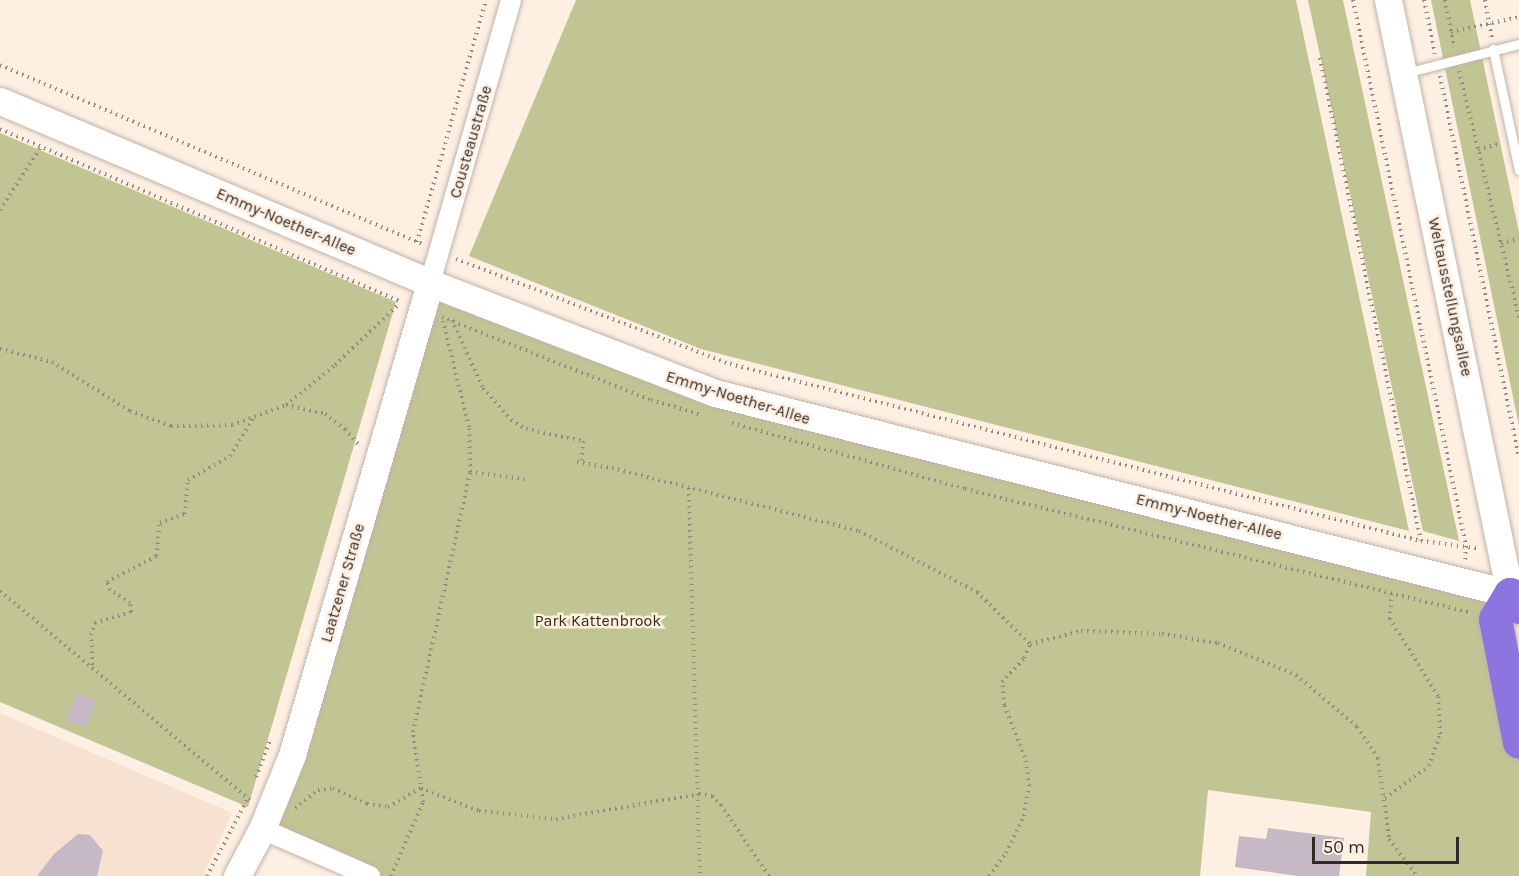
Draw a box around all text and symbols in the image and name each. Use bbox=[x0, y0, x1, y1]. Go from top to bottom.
street label: Cousteaustraße bbox=[446, 83, 496, 201]
street label: Emmy-Noether-Allee bbox=[213, 184, 359, 260]
street label: Weltausstellungsallee bbox=[1424, 216, 1476, 378]
street label: Emmy-Noether-Allee bbox=[664, 367, 812, 429]
street label: Emmy-Noether-Allee bbox=[1134, 490, 1284, 544]
street label: Laatzener Straße bbox=[317, 521, 369, 645]
park label: Park Kattenbrook bbox=[535, 611, 661, 631]
scale bar bbox=[1315, 825, 1462, 863]
text: 50 m bbox=[1323, 836, 1365, 858]

